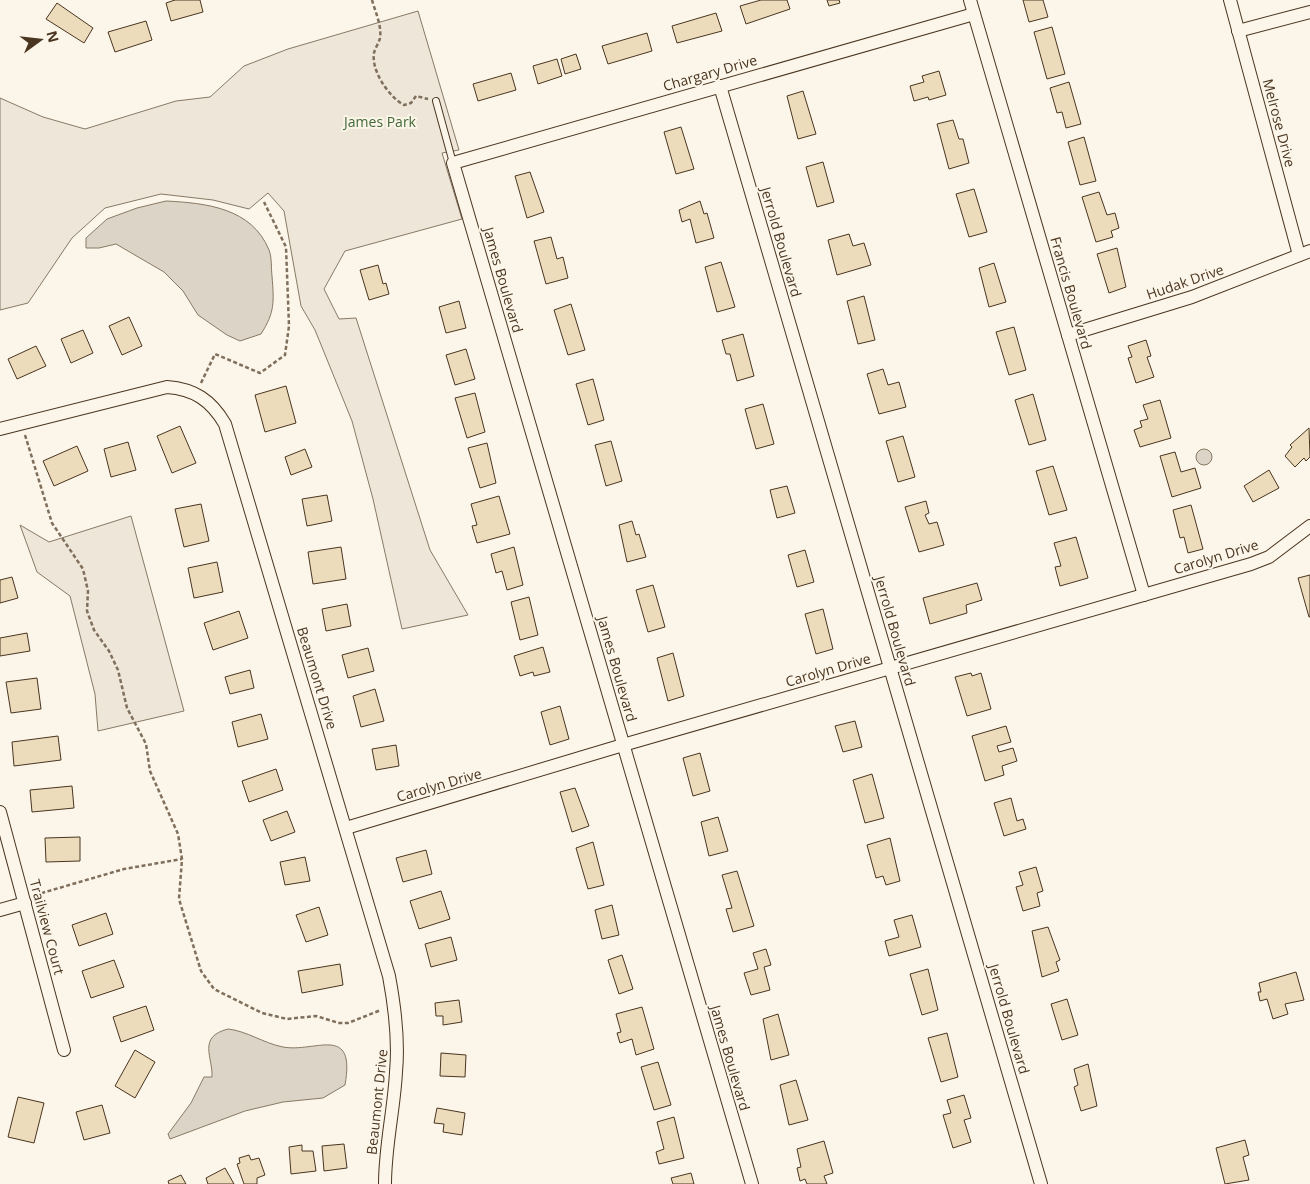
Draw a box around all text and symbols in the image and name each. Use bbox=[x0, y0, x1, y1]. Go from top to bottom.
north arrow bbox=[15, 15, 65, 65]
text: N bbox=[42, 29, 64, 44]
street label: Chargary Drive bbox=[661, 50, 759, 95]
street label: Melrose Drive bbox=[1259, 77, 1300, 169]
park label: James Park bbox=[342, 112, 417, 131]
street label: Jerrold Boulevard bbox=[756, 183, 806, 299]
street label: James Boulevard bbox=[479, 223, 528, 335]
street label: Francis Boulevard bbox=[1046, 234, 1097, 351]
street label: Hudak Drive bbox=[1144, 259, 1226, 304]
street label: Carolyn Drive bbox=[1171, 535, 1261, 578]
street label: Jerrold Boulevard bbox=[870, 572, 920, 688]
street label: James Boulevard bbox=[593, 612, 642, 724]
street label: Beaumont Drive bbox=[293, 624, 342, 732]
street label: Carolyn Drive bbox=[783, 648, 873, 691]
street label: Carolyn Drive bbox=[394, 763, 484, 806]
street label: Trailview Court bbox=[26, 877, 69, 977]
street label: Jerrold Boulevard bbox=[984, 960, 1034, 1076]
street label: James Boulevard bbox=[706, 1001, 755, 1113]
street label: Beaumont Drive bbox=[362, 1048, 392, 1156]

